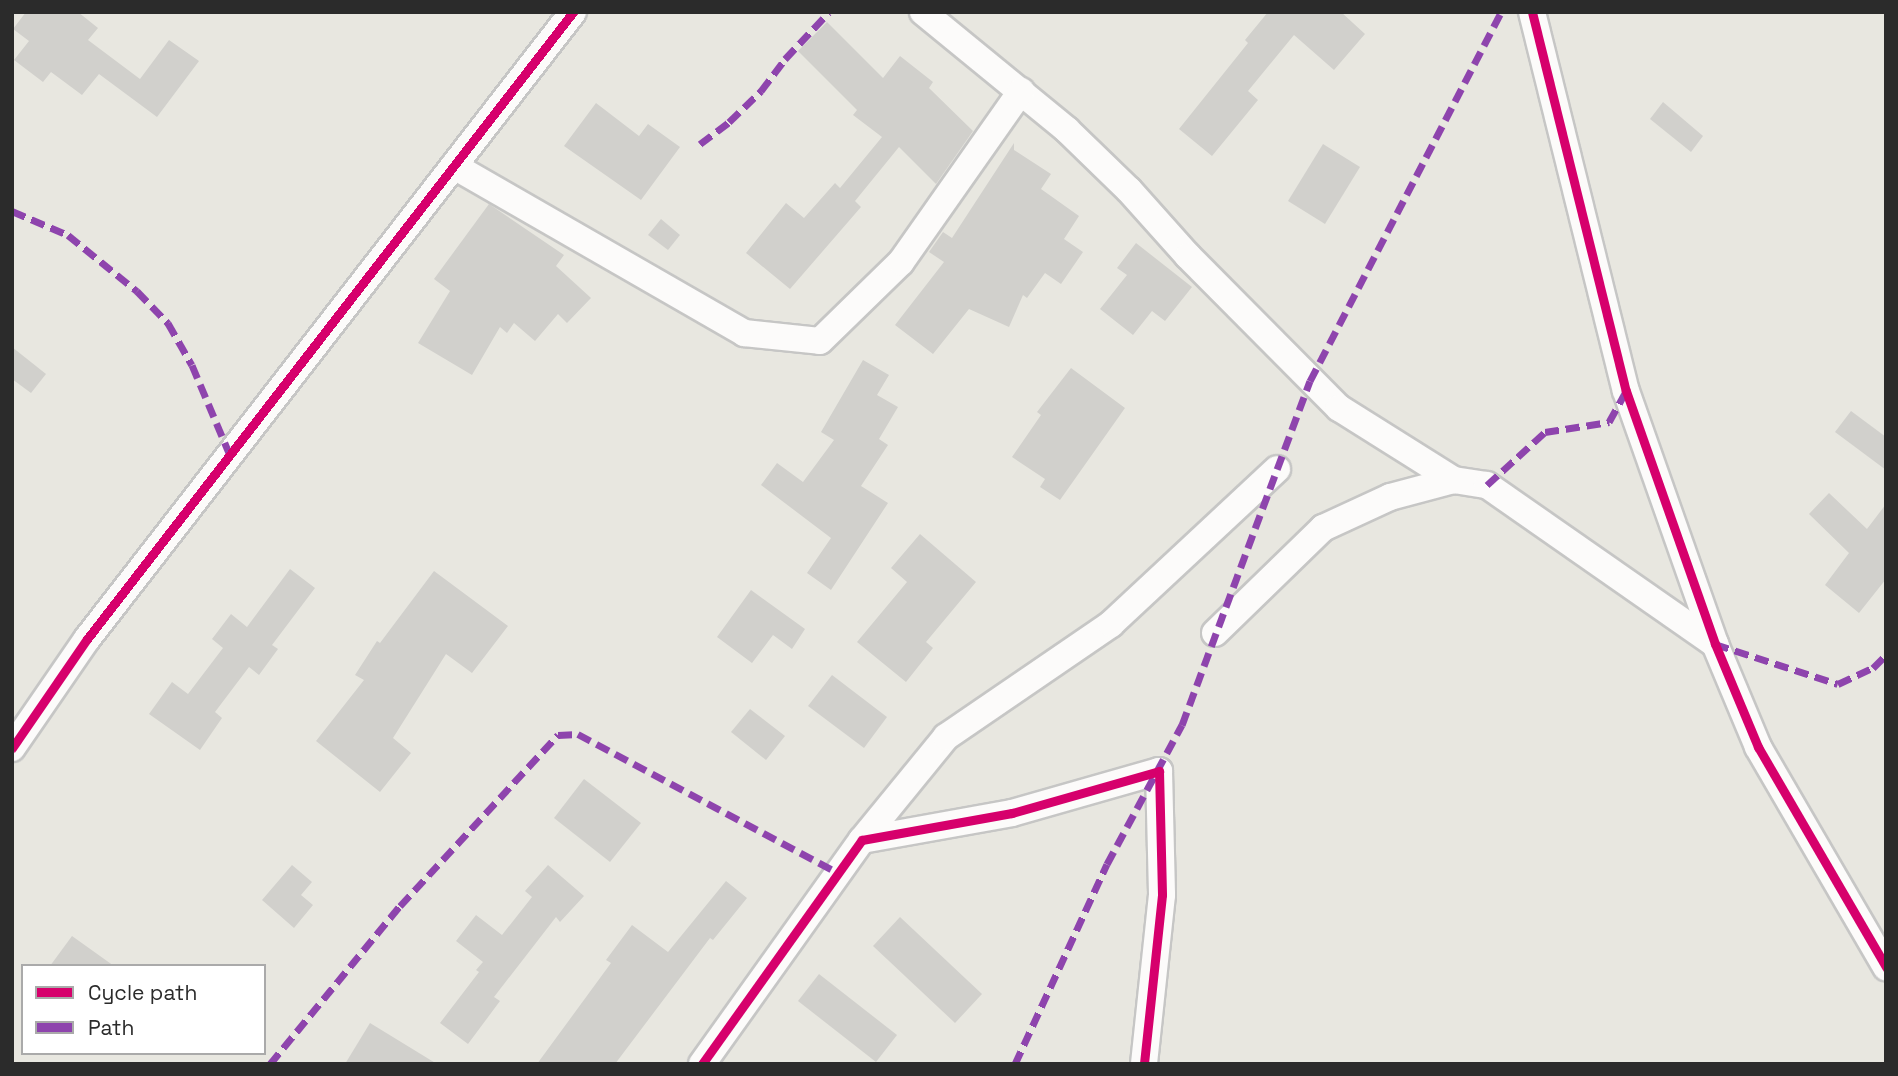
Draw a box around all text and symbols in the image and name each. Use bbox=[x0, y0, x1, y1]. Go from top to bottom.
legend bbox=[21, 964, 266, 1055]
text: Cycle path bbox=[88, 979, 197, 1006]
text: Path bbox=[88, 1014, 134, 1041]

